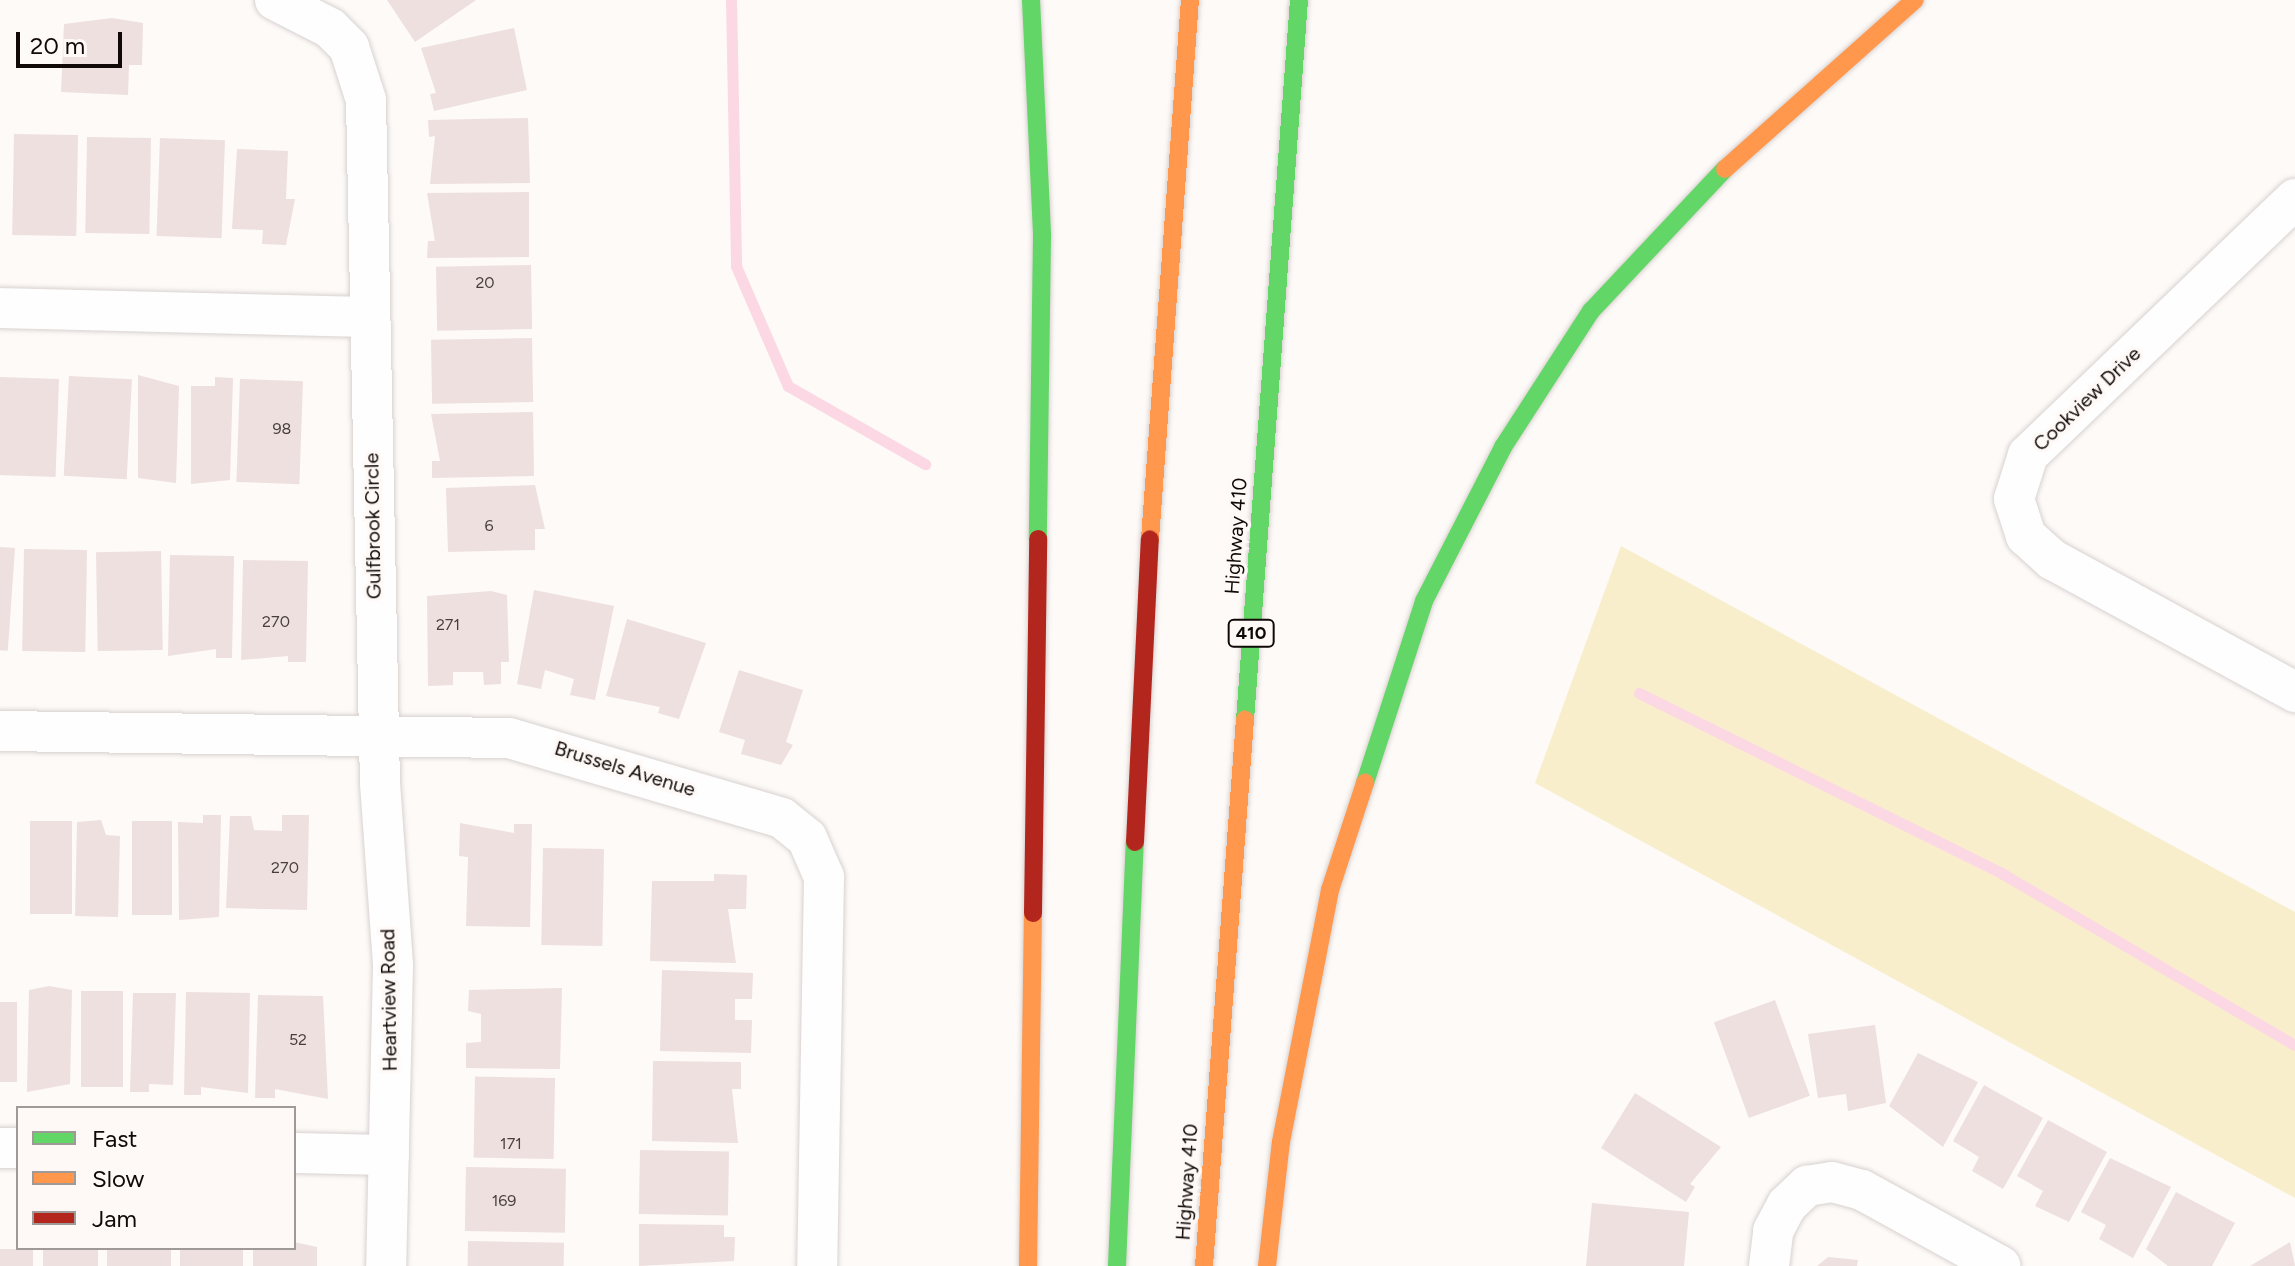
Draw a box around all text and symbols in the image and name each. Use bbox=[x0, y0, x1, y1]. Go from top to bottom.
scale bar bbox=[20, 16, 126, 66]
text: 20 m bbox=[30, 31, 85, 60]
house number: 20 bbox=[475, 273, 495, 293]
street label: Cookview Drive bbox=[2028, 342, 2146, 456]
house number: 98 bbox=[273, 419, 291, 439]
street label: Gulfbrook Circle bbox=[360, 453, 386, 599]
street label: Highway 410 bbox=[1220, 477, 1252, 595]
house number: 6 bbox=[484, 516, 494, 536]
house number: 270 bbox=[262, 612, 290, 632]
house number: 271 bbox=[436, 615, 460, 635]
road number: 410 bbox=[1227, 619, 1275, 647]
street label: Brussels Avenue bbox=[552, 736, 698, 802]
house number: 270 bbox=[271, 858, 299, 878]
street label: Heartview Road bbox=[376, 928, 402, 1072]
house number: 52 bbox=[289, 1030, 307, 1050]
legend bbox=[16, 1106, 296, 1250]
street label: Highway 410 bbox=[1171, 1123, 1203, 1241]
text: Fast bbox=[92, 1124, 137, 1153]
house number: 171 bbox=[500, 1134, 522, 1154]
text: Slow bbox=[92, 1164, 144, 1193]
house number: 169 bbox=[492, 1191, 516, 1211]
text: Jam bbox=[92, 1204, 137, 1233]

